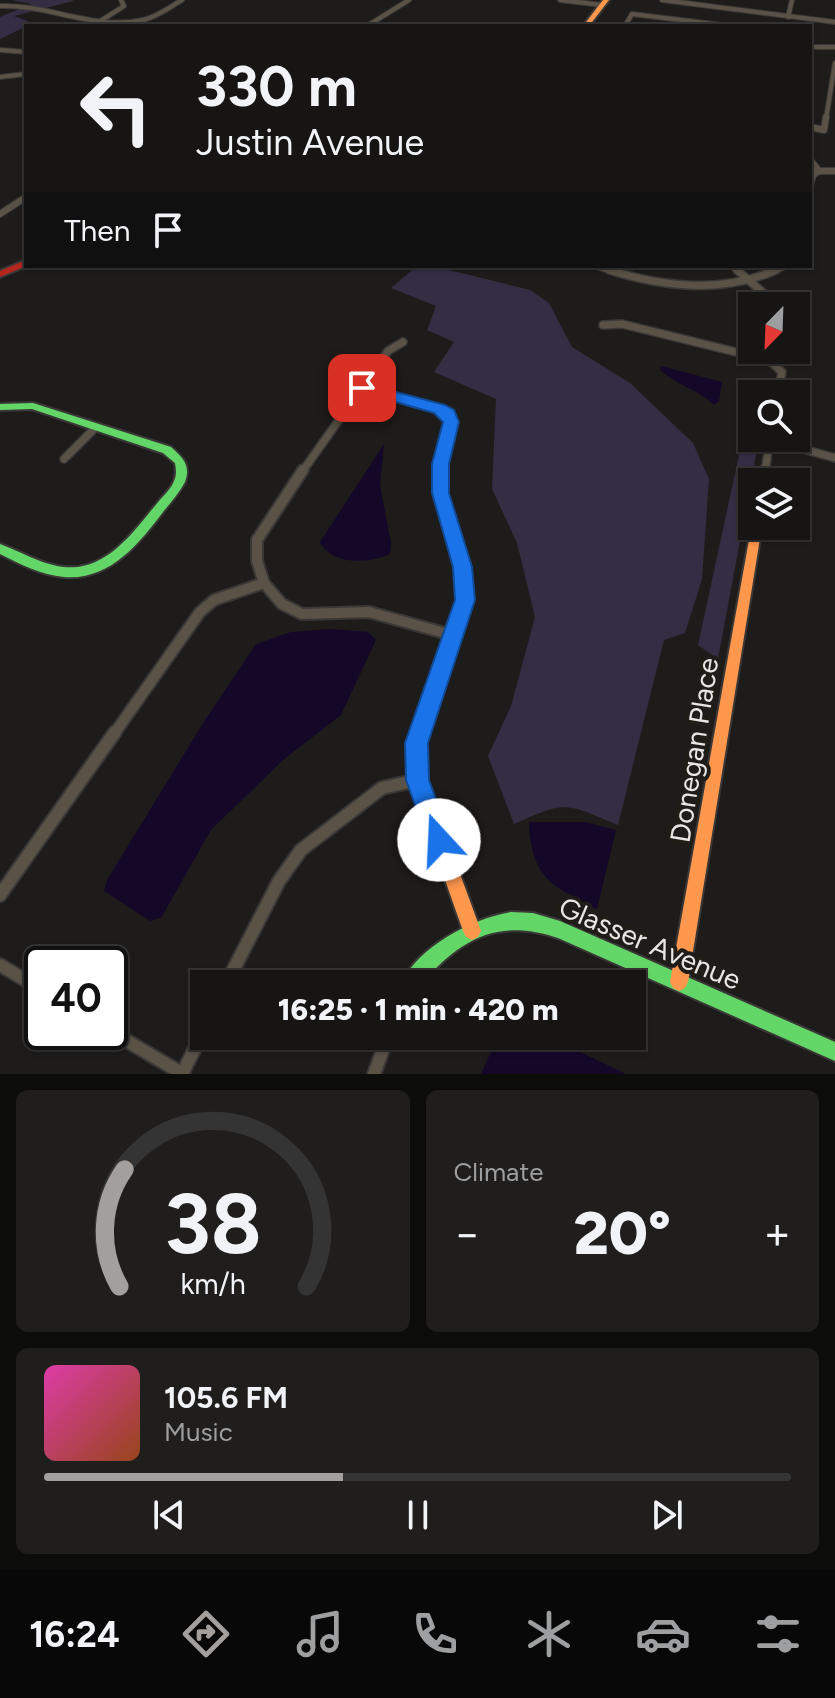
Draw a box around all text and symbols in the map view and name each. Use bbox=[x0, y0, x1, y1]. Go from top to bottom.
text: 330 m bbox=[196, 53, 357, 120]
icon: left bbox=[64, 56, 168, 160]
text: Justin Avenue bbox=[196, 121, 424, 164]
icon: arrive bbox=[146, 208, 190, 252]
text: Then bbox=[64, 212, 130, 249]
north arrow bbox=[738, 292, 810, 364]
map controls bbox=[738, 292, 810, 540]
pin bbox=[328, 354, 396, 422]
icon: arrive bbox=[340, 366, 384, 410]
button: search bbox=[738, 380, 810, 452]
button: layers bbox=[738, 468, 810, 540]
street label: Donegan Place bbox=[663, 655, 725, 845]
position arrow bbox=[397, 798, 481, 882]
street label: Glasser Avenue bbox=[554, 889, 746, 997]
speed limit sign: 40 bbox=[24, 946, 128, 1050]
text: 16:25 · 1 min · 420 m bbox=[278, 991, 558, 1028]
text: Climate bbox=[454, 1156, 543, 1188]
text: 38 bbox=[164, 1174, 261, 1274]
text: 20° bbox=[574, 1197, 671, 1269]
text: − bbox=[454, 1207, 481, 1260]
text: + bbox=[764, 1207, 791, 1260]
text: km/h bbox=[180, 1267, 245, 1301]
text: 105.6 FM bbox=[164, 1379, 288, 1416]
text: Music bbox=[164, 1416, 233, 1448]
icon: previous bbox=[147, 1493, 191, 1537]
icon: pause bbox=[396, 1493, 440, 1537]
icon: next bbox=[645, 1493, 689, 1537]
icon: directions bbox=[178, 1606, 234, 1662]
icon: music bbox=[292, 1606, 348, 1662]
icon: phone bbox=[407, 1606, 463, 1662]
icon: climate bbox=[521, 1606, 577, 1662]
icon: car bbox=[635, 1606, 691, 1662]
icon: filters bbox=[750, 1606, 806, 1662]
text: 16:24 bbox=[29, 1613, 120, 1656]

